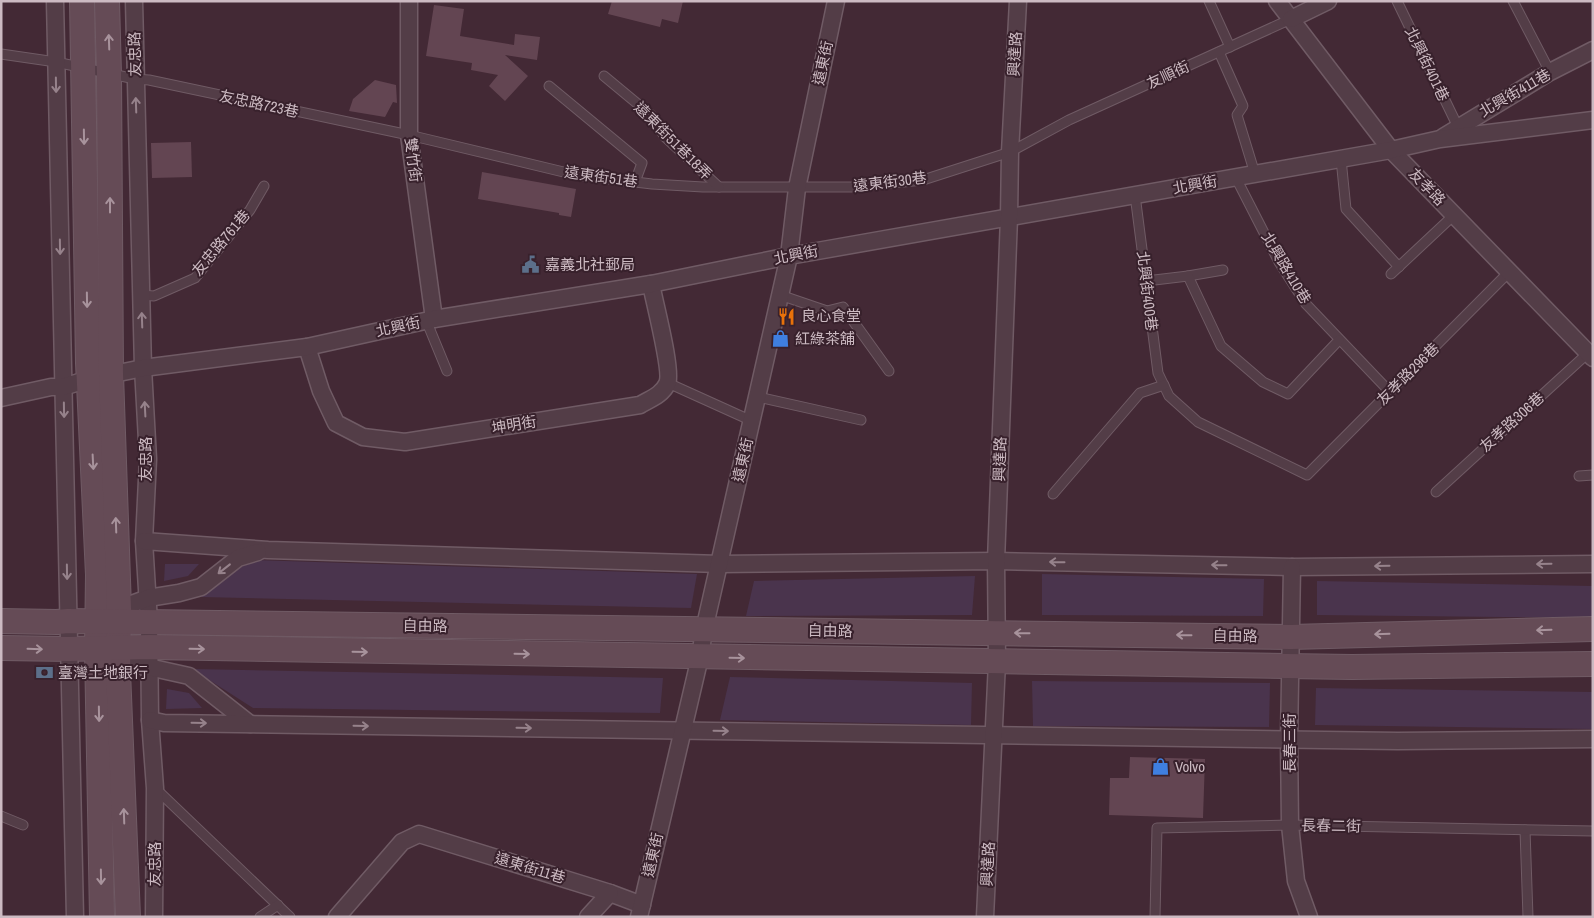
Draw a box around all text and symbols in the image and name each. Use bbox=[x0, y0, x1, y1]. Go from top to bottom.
street label: 北興街401巷 bbox=[1400, 23, 1455, 105]
street label: 友忠路 bbox=[124, 31, 145, 77]
street label: 興達路 bbox=[1003, 31, 1026, 77]
one-way arrow bbox=[104, 35, 113, 51]
street label: 遠東街 bbox=[808, 39, 837, 87]
street label: 友順街 bbox=[1143, 56, 1193, 94]
street label: 北興街411巷 bbox=[1475, 64, 1554, 122]
one-way arrow bbox=[51, 76, 61, 93]
street label: 友忠路723巷 bbox=[218, 85, 301, 122]
one-way arrow bbox=[131, 97, 141, 114]
street label: 遠東街51巷18弄 bbox=[630, 97, 717, 184]
one-way arrow bbox=[80, 129, 89, 145]
street label: 雙竹街 bbox=[400, 136, 427, 184]
street label: 遠東街51巷 bbox=[563, 161, 639, 192]
street label: 友孝路 bbox=[1404, 163, 1451, 210]
street label: 遠東街30巷 bbox=[852, 167, 928, 196]
street label: 北興街 bbox=[1171, 170, 1219, 199]
one-way arrow bbox=[105, 197, 115, 214]
street label: 友忠路761巷 bbox=[187, 205, 255, 280]
street label: 北興路410巷 bbox=[1257, 228, 1316, 308]
one-way arrow bbox=[55, 239, 65, 255]
street label: 北興街 bbox=[772, 240, 820, 269]
street label: 北興街400巷 bbox=[1132, 250, 1163, 332]
place label: 嘉義北社郵局 bbox=[545, 254, 635, 275]
public building icon: 嘉義北社郵局 bbox=[521, 255, 541, 275]
one-way arrow bbox=[82, 292, 92, 308]
place label: 良心食堂 bbox=[801, 305, 861, 326]
restaurant icon: 良心食堂 bbox=[777, 306, 797, 326]
one-way arrow bbox=[137, 312, 146, 328]
street label: 北興街 bbox=[374, 312, 422, 341]
place label: 紅綠茶舖 bbox=[795, 328, 855, 349]
shop icon: 紅綠茶舖 bbox=[771, 329, 791, 349]
street label: 友孝路296巷 bbox=[1372, 338, 1444, 410]
street label: 友孝路306巷 bbox=[1475, 387, 1549, 456]
one-way arrow bbox=[59, 402, 68, 418]
one-way arrow bbox=[140, 402, 150, 418]
street label: 坤明街 bbox=[490, 411, 538, 438]
street label: 友忠路 bbox=[135, 436, 156, 482]
street label: 遠東街 bbox=[727, 436, 758, 484]
street label: 興達路 bbox=[988, 436, 1011, 482]
one-way arrow bbox=[88, 454, 97, 470]
one-way arrow bbox=[111, 517, 120, 533]
one-way arrow bbox=[1049, 557, 1065, 567]
one-way arrow bbox=[1536, 559, 1552, 569]
one-way arrow bbox=[1211, 560, 1228, 570]
one-way arrow bbox=[1374, 561, 1390, 571]
one-way arrow bbox=[63, 564, 72, 580]
one-way arrow bbox=[217, 564, 231, 574]
street label: 自由路 bbox=[402, 615, 448, 636]
street label: 自由路 bbox=[807, 620, 853, 641]
street label: 自由路 bbox=[1212, 625, 1258, 646]
one-way arrow bbox=[1536, 625, 1552, 635]
one-way arrow bbox=[1014, 629, 1030, 638]
one-way arrow bbox=[1374, 630, 1390, 639]
one-way arrow bbox=[1176, 631, 1192, 640]
one-way arrow bbox=[26, 644, 43, 654]
one-way arrow bbox=[188, 644, 205, 654]
one-way arrow bbox=[351, 647, 367, 656]
one-way arrow bbox=[514, 649, 530, 659]
one-way arrow bbox=[729, 653, 745, 662]
place label: 臺灣土地銀行 bbox=[58, 662, 148, 683]
bank icon: 臺灣土地銀行 bbox=[34, 663, 54, 683]
one-way arrow bbox=[94, 706, 103, 722]
street label: 長春三街 bbox=[1279, 713, 1300, 773]
one-way arrow bbox=[190, 718, 206, 728]
one-way arrow bbox=[353, 721, 369, 730]
one-way arrow bbox=[515, 723, 531, 733]
one-way arrow bbox=[712, 726, 729, 736]
place label: Volvo bbox=[1175, 756, 1205, 777]
shop icon: Volvo bbox=[1151, 757, 1171, 777]
one-way arrow bbox=[119, 808, 128, 824]
street label: 長春二街 bbox=[1301, 814, 1361, 837]
street label: 遠東街 bbox=[637, 831, 668, 879]
street label: 友忠路 bbox=[144, 841, 165, 887]
street label: 興達路 bbox=[976, 841, 999, 887]
street label: 遠東街11巷 bbox=[492, 847, 568, 888]
one-way arrow bbox=[97, 868, 106, 884]

